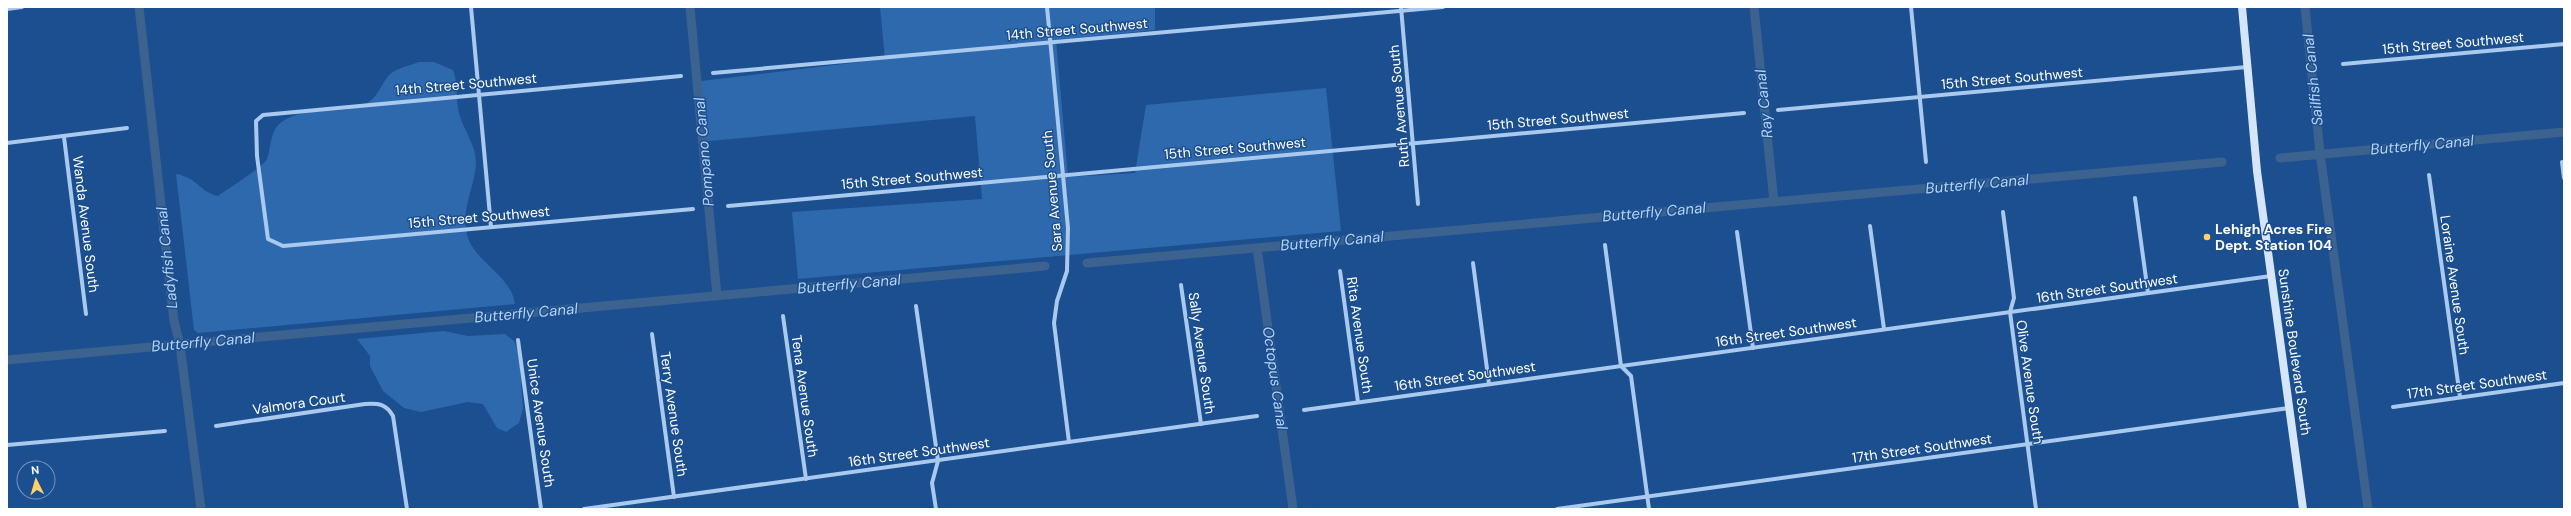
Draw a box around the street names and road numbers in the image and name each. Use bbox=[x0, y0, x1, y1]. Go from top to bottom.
street label: 14th Street Southwest bbox=[1005, 14, 1149, 44]
street label: 15th Street Southwest bbox=[2381, 28, 2525, 58]
street label: Ruth Avenue South bbox=[1385, 44, 1413, 168]
street label: 15th Street Southwest bbox=[1940, 63, 2084, 93]
street label: 14th Street Southwest bbox=[394, 69, 538, 99]
street label: 15th Street Southwest bbox=[1486, 104, 1630, 134]
street label: Sara Avenue South bbox=[1038, 130, 1066, 252]
street label: 15th Street Southwest bbox=[1163, 133, 1307, 163]
street label: Wanda Avenue South bbox=[69, 154, 103, 294]
street label: 15th Street Southwest bbox=[840, 163, 984, 193]
street label: 15th Street Southwest bbox=[407, 202, 551, 232]
street label: Loraine Avenue South bbox=[2436, 214, 2474, 356]
street label: Sunshine Boulevard South bbox=[2274, 268, 2316, 436]
street label: 16th Street Southwest bbox=[2035, 269, 2179, 307]
street label: Rita Avenue South bbox=[1343, 275, 1377, 395]
street label: Sally Avenue South bbox=[1185, 291, 1219, 415]
street label: 16th Street Southwest bbox=[1714, 313, 1858, 351]
street label: Olive Avenue South bbox=[2012, 319, 2048, 445]
street label: Tena Avenue South bbox=[788, 334, 822, 458]
street label: Terry Avenue South bbox=[656, 351, 692, 477]
street label: 16th Street Southwest bbox=[1393, 357, 1537, 395]
street label: Unice Avenue South bbox=[523, 358, 559, 488]
street label: 17th Street Southwest bbox=[2406, 365, 2548, 403]
street label: Valmora Court bbox=[251, 388, 347, 418]
street label: 17th Street Southwest bbox=[1851, 429, 1993, 467]
street label: 16th Street Southwest bbox=[847, 433, 991, 471]

